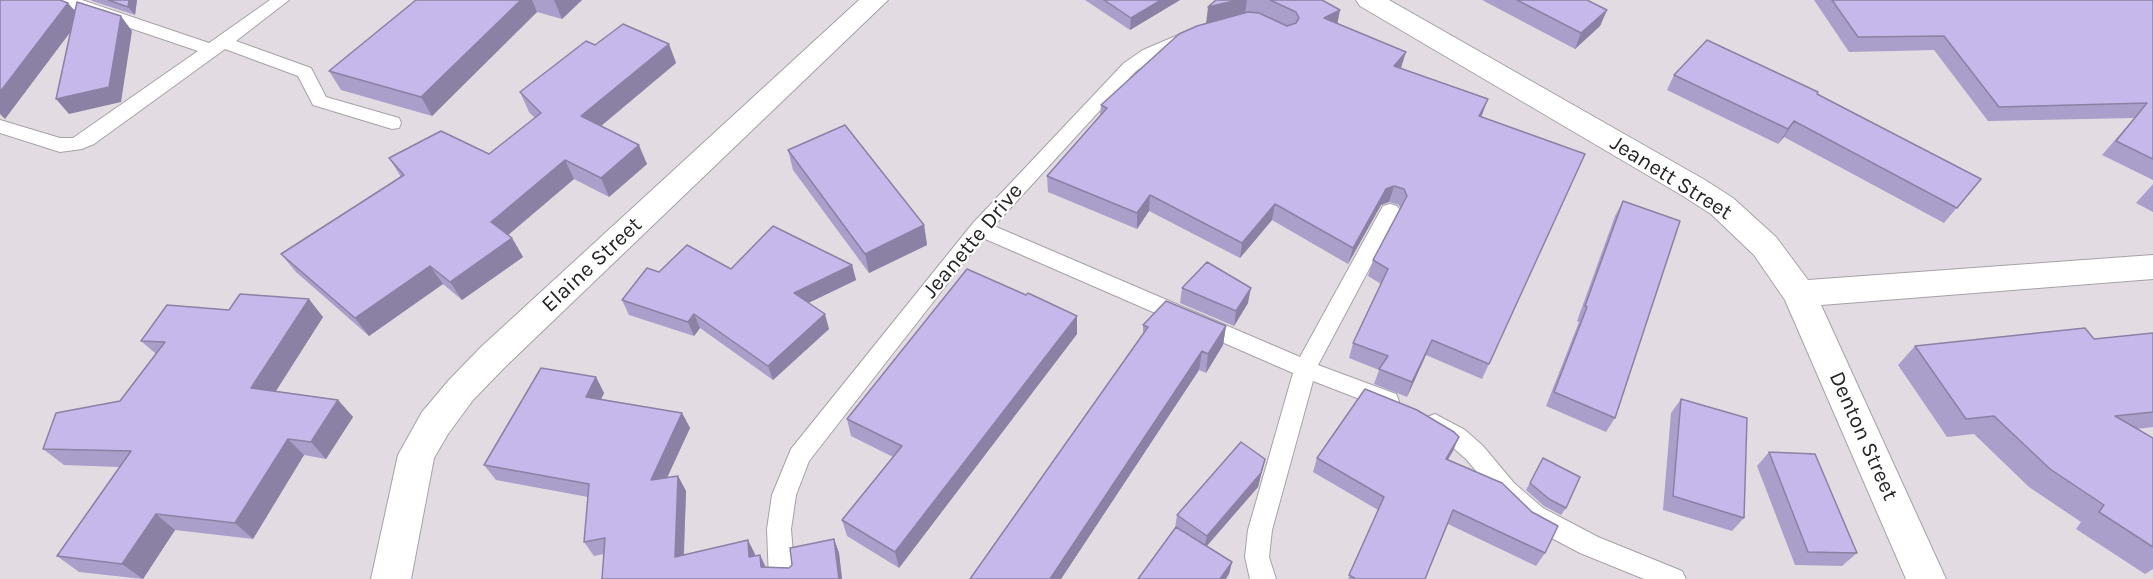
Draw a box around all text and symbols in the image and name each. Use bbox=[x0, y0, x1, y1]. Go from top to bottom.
street label: Jeanett Street bbox=[1605, 130, 1737, 226]
street label: Jeanette Drive bbox=[917, 178, 1029, 304]
street label: Elaine Street bbox=[536, 212, 648, 318]
street label: Denton Street bbox=[1823, 367, 1903, 505]

